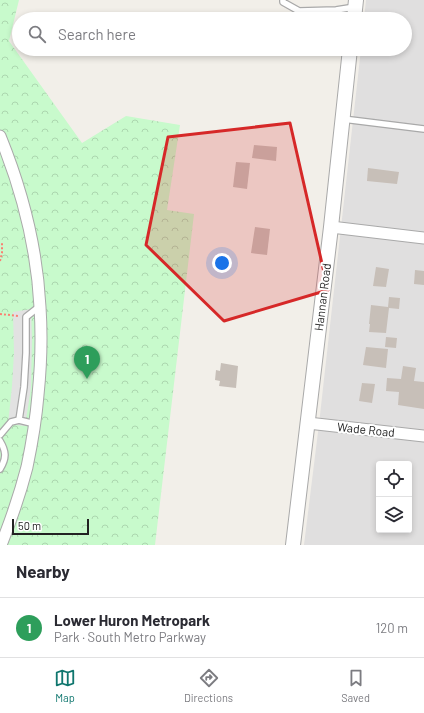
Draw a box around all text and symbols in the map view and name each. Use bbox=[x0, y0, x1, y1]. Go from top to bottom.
search box bbox=[12, 12, 412, 56]
icon: search bbox=[26, 23, 48, 45]
text: Search here bbox=[58, 25, 136, 43]
your location bbox=[212, 253, 232, 273]
street label: Hannan Road bbox=[311, 262, 333, 332]
pin: 1 bbox=[74, 346, 100, 379]
street label: Wade Road bbox=[336, 419, 396, 439]
map controls bbox=[376, 461, 412, 533]
button: locate bbox=[376, 461, 412, 497]
button: layers bbox=[376, 497, 412, 533]
scale bar bbox=[12, 517, 89, 536]
text: 50 m bbox=[18, 519, 41, 532]
text: Nearby bbox=[16, 561, 70, 581]
text: Lower Huron Metropark bbox=[54, 611, 210, 629]
text: 1 bbox=[27, 620, 31, 636]
text: 120 m bbox=[376, 620, 408, 636]
text: Park · South Metro Parkway bbox=[54, 629, 206, 645]
tab: Map bbox=[54, 667, 76, 704]
tab: Directions bbox=[184, 667, 233, 704]
tab: Saved bbox=[341, 667, 370, 704]

